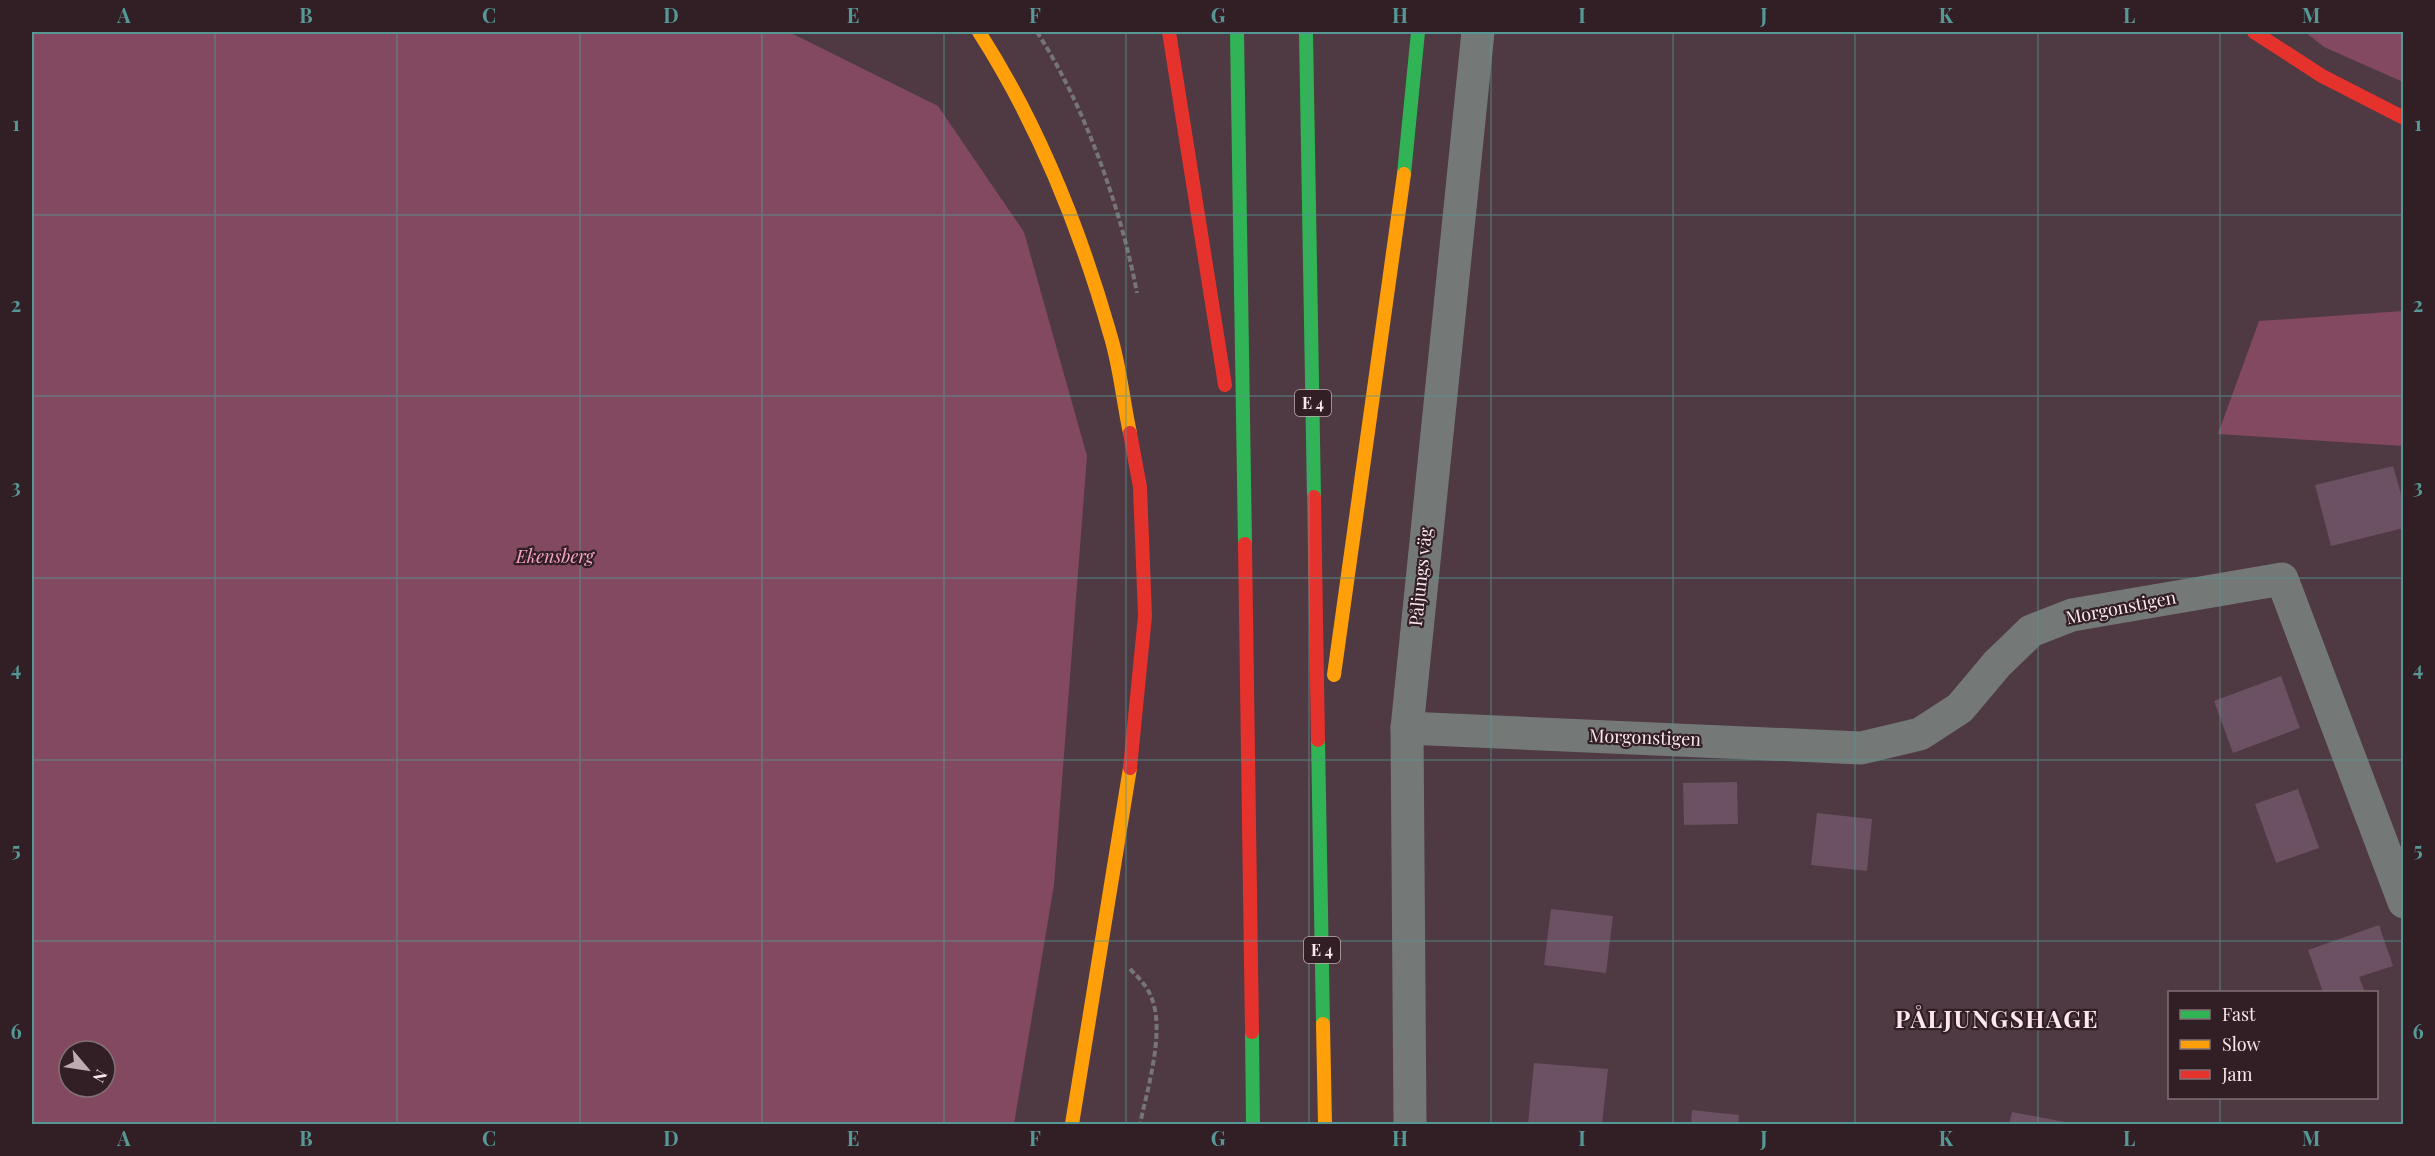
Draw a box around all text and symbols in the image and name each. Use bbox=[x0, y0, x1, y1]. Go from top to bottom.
text: A bbox=[116, 1, 131, 28]
text: B bbox=[299, 1, 313, 28]
text: C bbox=[482, 1, 496, 28]
text: D bbox=[663, 1, 679, 28]
text: E bbox=[847, 1, 859, 28]
text: F bbox=[1029, 1, 1041, 28]
text: G bbox=[1211, 1, 1226, 28]
text: H bbox=[1392, 1, 1408, 28]
text: I bbox=[1578, 1, 1586, 28]
text: J bbox=[1759, 1, 1768, 28]
text: K bbox=[1939, 1, 1954, 28]
text: L bbox=[2123, 1, 2135, 28]
text: M bbox=[2302, 1, 2320, 28]
text: 1 bbox=[12, 109, 20, 136]
text: 1 bbox=[2414, 109, 2422, 136]
text: 2 bbox=[11, 290, 21, 317]
text: 2 bbox=[2413, 290, 2423, 317]
road number: E 4 bbox=[1295, 390, 1331, 416]
text: 3 bbox=[11, 472, 21, 499]
text: 3 bbox=[2413, 472, 2423, 499]
street label: Påljungs väg bbox=[1403, 526, 1437, 627]
park label: Ekensberg bbox=[515, 544, 596, 568]
street label: Morgonstigen bbox=[2064, 585, 2178, 629]
text: 4 bbox=[11, 654, 21, 681]
text: 4 bbox=[2413, 654, 2423, 681]
street label: Morgonstigen bbox=[1589, 723, 1702, 751]
text: 5 bbox=[11, 835, 21, 862]
text: 5 bbox=[2413, 835, 2423, 862]
road number: E 4 bbox=[1304, 937, 1340, 963]
legend bbox=[2168, 991, 2378, 1099]
district label: PÅLJUNGSHAGE bbox=[1895, 1002, 2099, 1034]
text: Fast bbox=[2222, 1002, 2256, 1026]
text: 6 bbox=[10, 1017, 22, 1044]
text: 6 bbox=[2412, 1017, 2424, 1044]
text: Slow bbox=[2222, 1032, 2260, 1056]
north arrow bbox=[57, 1039, 117, 1099]
text: Jam bbox=[2221, 1062, 2252, 1086]
text: N bbox=[88, 1066, 113, 1087]
text: A bbox=[116, 1124, 131, 1151]
text: B bbox=[299, 1124, 313, 1151]
text: C bbox=[482, 1124, 496, 1151]
text: D bbox=[663, 1124, 679, 1151]
text: E bbox=[847, 1124, 859, 1151]
text: F bbox=[1029, 1124, 1041, 1151]
text: G bbox=[1211, 1124, 1226, 1151]
text: H bbox=[1392, 1124, 1408, 1151]
text: I bbox=[1578, 1124, 1586, 1151]
text: J bbox=[1759, 1124, 1768, 1151]
text: K bbox=[1939, 1124, 1954, 1151]
text: L bbox=[2123, 1124, 2135, 1151]
text: M bbox=[2302, 1124, 2320, 1151]

